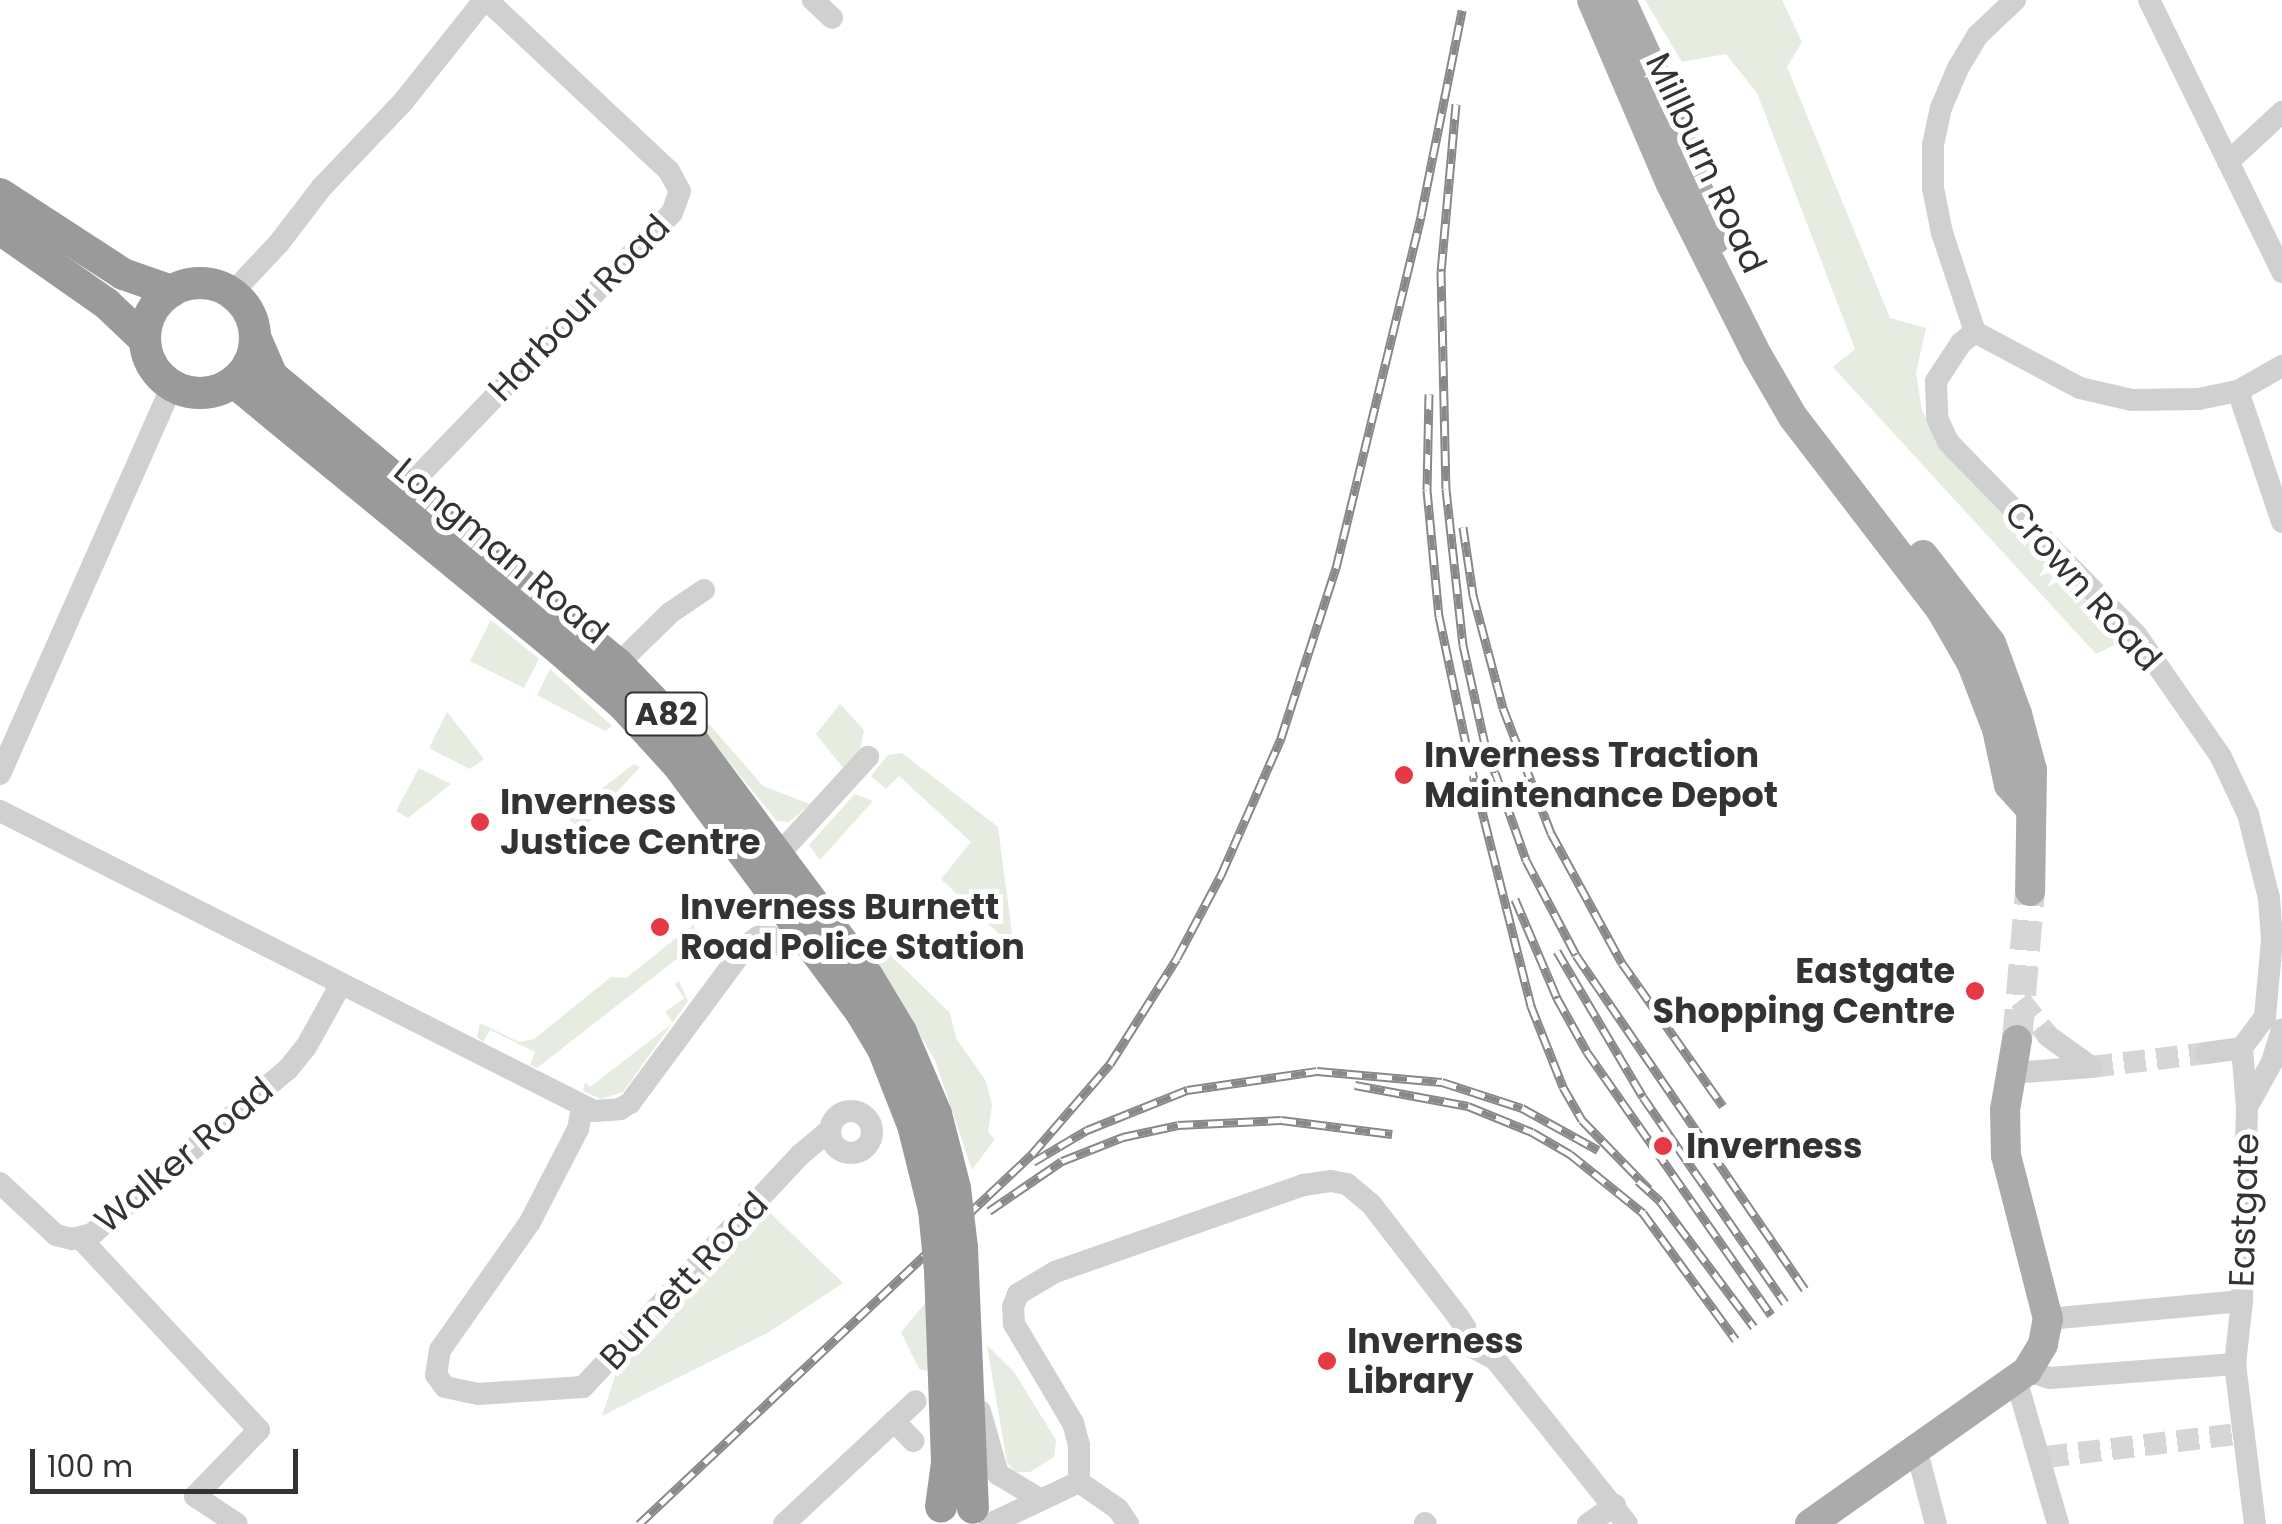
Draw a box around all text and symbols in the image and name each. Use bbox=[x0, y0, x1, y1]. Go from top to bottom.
street label: Millburn Road bbox=[1637, 46, 1775, 280]
street label: Harbour Road bbox=[480, 206, 678, 410]
street label: Longman Road bbox=[386, 449, 616, 653]
street label: Crown Road bbox=[1996, 492, 2170, 680]
road number: A82 bbox=[624, 687, 708, 741]
place label: Inverness Traction Maintenance Depot bbox=[1424, 734, 1778, 816]
marker: Inverness Traction Maintenance Depot bbox=[1393, 764, 1415, 786]
place label: Inverness Justice Centre bbox=[500, 781, 761, 863]
marker: Inverness Justice Centre bbox=[469, 811, 491, 833]
place label: Inverness Burnett Road Police Station bbox=[680, 886, 1025, 968]
marker: Inverness Burnett Road Police Station bbox=[649, 916, 671, 938]
place label: Eastgate Shopping Centre bbox=[1652, 950, 1955, 1032]
marker: Eastgate Shopping Centre bbox=[1964, 980, 1986, 1002]
street label: Walker Road bbox=[86, 1068, 282, 1242]
place label: Inverness bbox=[1686, 1125, 1863, 1167]
street label: Eastgate bbox=[2220, 1132, 2268, 1288]
marker: Inverness bbox=[1650, 1133, 1676, 1159]
street label: Burnett Road bbox=[591, 1184, 777, 1378]
place label: Inverness Library bbox=[1347, 1320, 1524, 1402]
marker: Inverness Library bbox=[1316, 1350, 1338, 1372]
scale bar bbox=[35, 1429, 302, 1491]
text: 100 m bbox=[47, 1445, 133, 1488]

